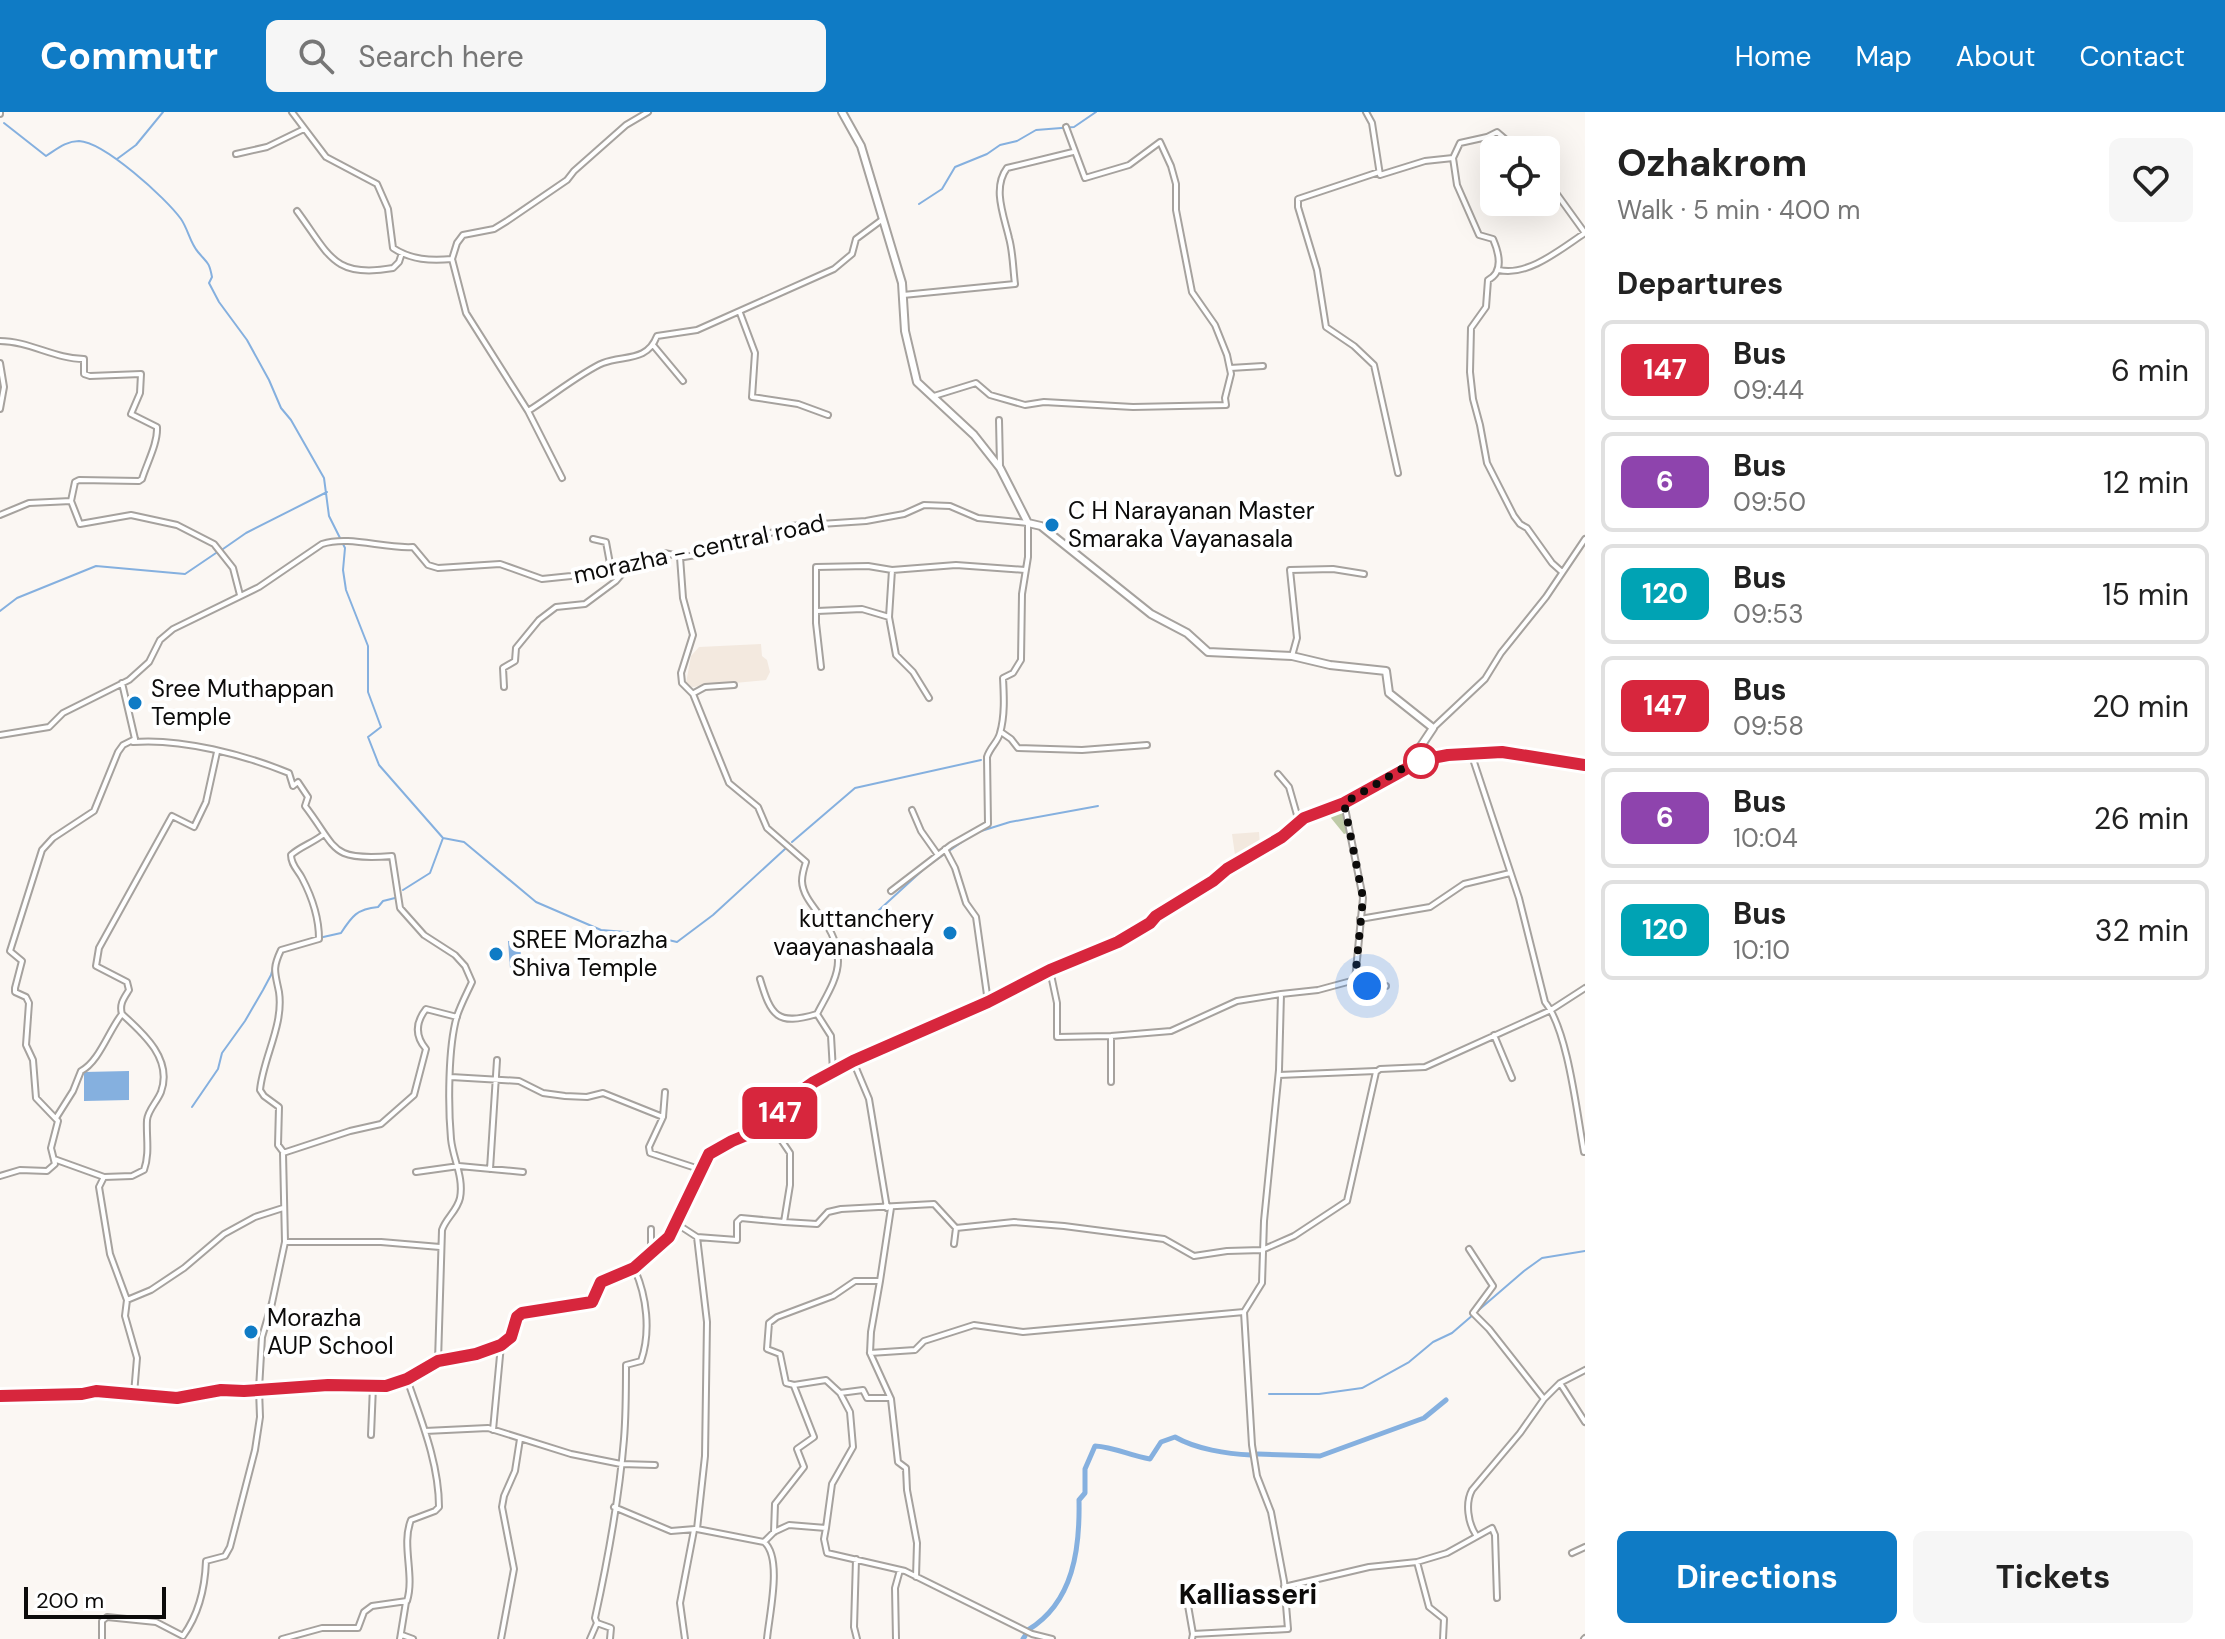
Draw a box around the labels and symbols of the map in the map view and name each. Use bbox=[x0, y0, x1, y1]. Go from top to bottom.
place label: C H Narayanan Master Smaraka Vayanasala bbox=[1068, 495, 1315, 554]
street label: morazha - central road bbox=[570, 507, 827, 590]
marker: C H Narayanan Master Smaraka Vayanasala bbox=[1043, 516, 1061, 534]
place label: Sree Muthappan Temple bbox=[151, 673, 334, 732]
marker: Sree Muthappan Temple bbox=[126, 694, 144, 712]
unlabelled marker bbox=[1404, 744, 1438, 778]
place label: kuttanchery vaayanashaala bbox=[773, 903, 934, 962]
place label: SREE Morazha Shiva Temple bbox=[512, 924, 668, 983]
marker: kuttanchery vaayanashaala bbox=[941, 924, 959, 942]
marker: SREE Morazha Shiva Temple bbox=[487, 945, 505, 963]
your location bbox=[1347, 966, 1387, 1006]
line badge: 147 bbox=[734, 1087, 826, 1139]
place label: Morazha AUP School bbox=[267, 1302, 394, 1361]
marker: Morazha AUP School bbox=[242, 1323, 260, 1341]
district label: Kalliasseri bbox=[1179, 1576, 1317, 1613]
scale bar bbox=[24, 1583, 166, 1619]

